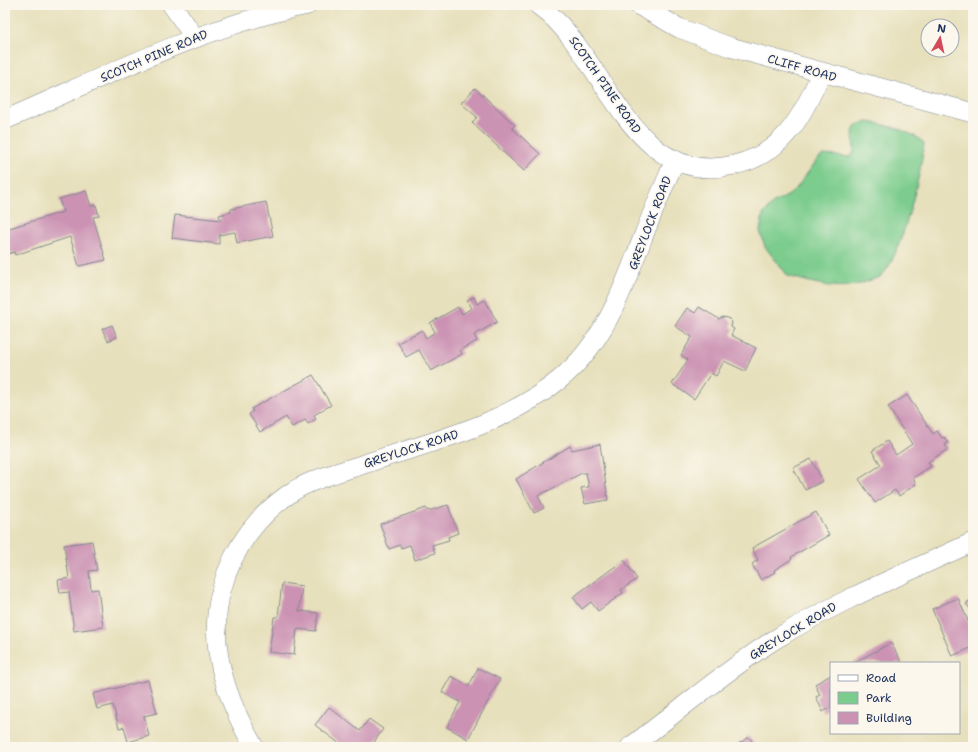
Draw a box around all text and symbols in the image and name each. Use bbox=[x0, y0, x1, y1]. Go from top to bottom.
north arrow bbox=[920, 18, 960, 58]
text: N bbox=[936, 21, 947, 37]
street label: SCOTCH PINE ROAD bbox=[98, 26, 210, 86]
street label: SCOTCH PINE ROAD bbox=[565, 33, 645, 137]
street label: CLIFF ROAD bbox=[766, 50, 839, 86]
street label: GREYLOCK ROAD bbox=[625, 174, 675, 272]
street label: GREYLOCK ROAD bbox=[361, 426, 461, 472]
street label: GREYLOCK ROAD bbox=[746, 599, 840, 663]
legend bbox=[830, 662, 960, 734]
text: Road bbox=[866, 670, 897, 686]
text: Park bbox=[866, 690, 892, 706]
text: Building bbox=[866, 710, 912, 726]

